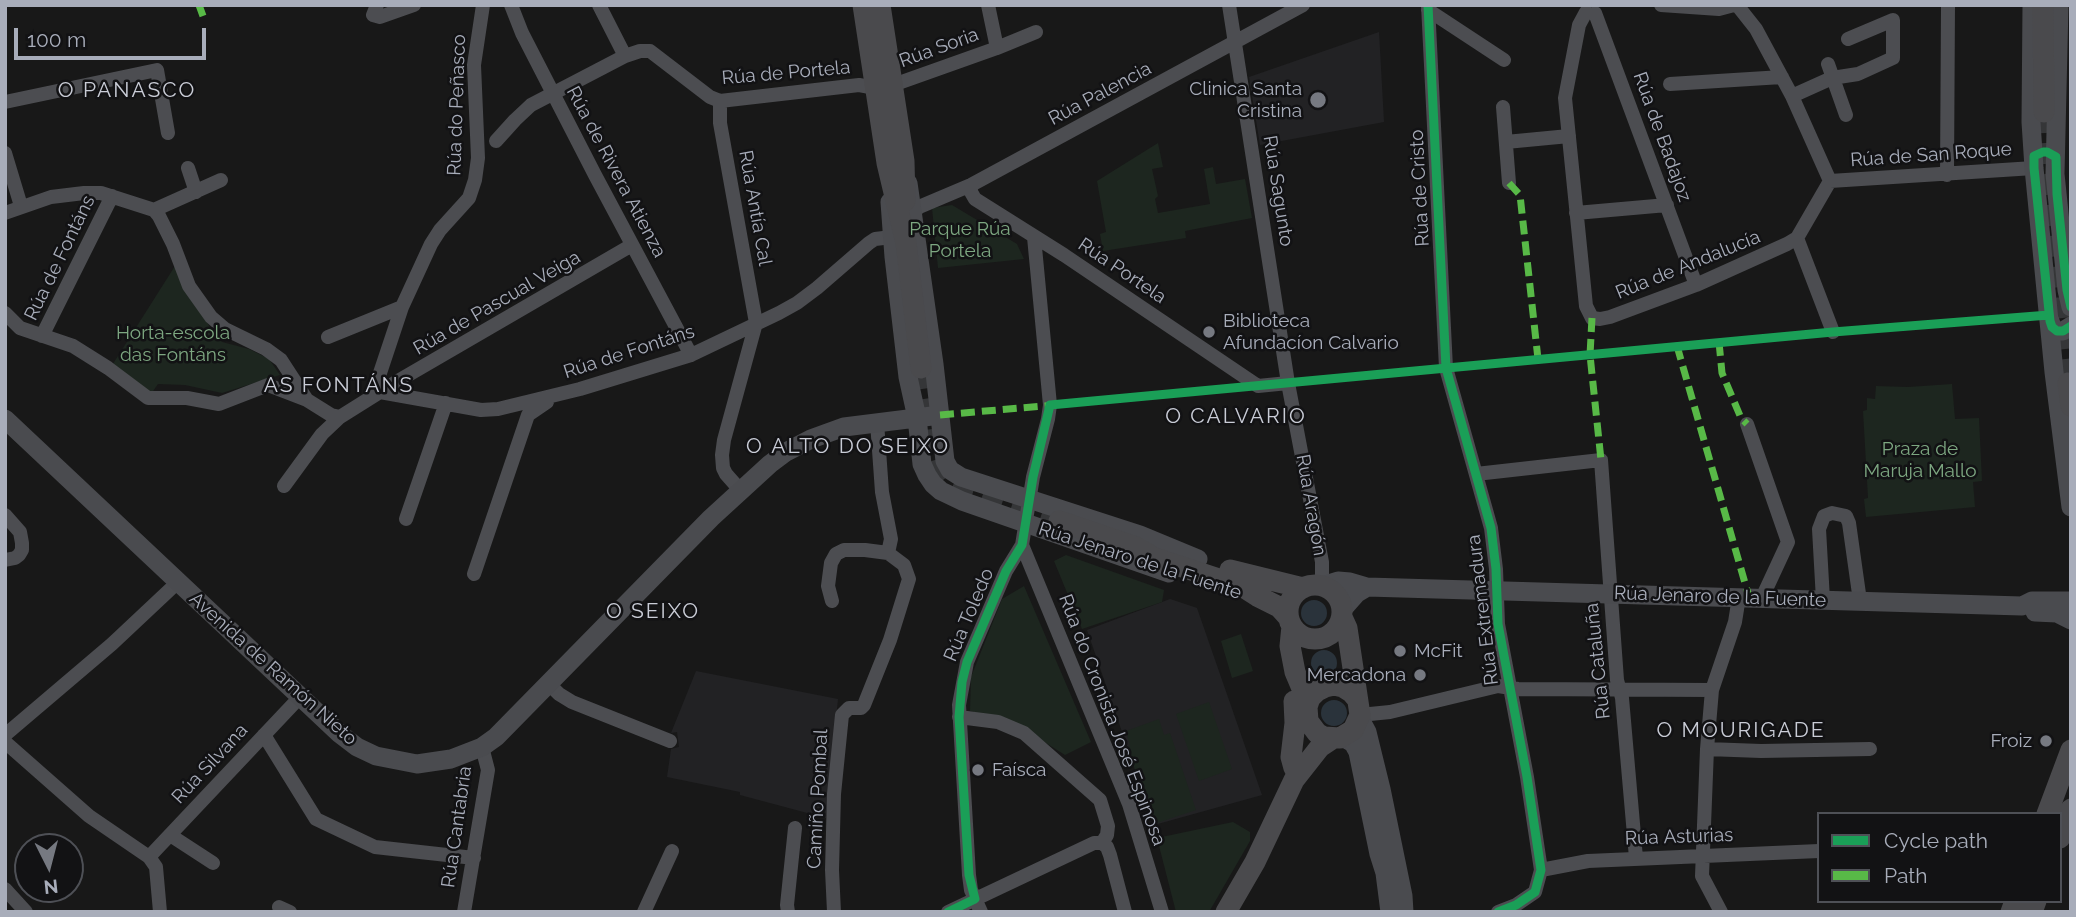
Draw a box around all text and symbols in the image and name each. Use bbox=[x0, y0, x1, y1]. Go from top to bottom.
scale bar bbox=[18, 14, 210, 58]
street label: Rúa Soria bbox=[896, 23, 982, 73]
text: 100 m bbox=[27, 27, 86, 52]
street label: Rúa do Peñasco bbox=[443, 34, 471, 176]
street label: Rúa de Portela bbox=[721, 56, 851, 90]
street label: Rúa Palencia bbox=[1045, 57, 1155, 131]
street label: Rúa de Badajoz bbox=[1628, 69, 1696, 205]
district label: O PANASCO bbox=[59, 78, 195, 104]
place label: Clinica Santa Cristina bbox=[1189, 78, 1302, 122]
street label: Rúa de Rivera Atienza bbox=[561, 82, 671, 262]
marker: Clinica Santa Cristina bbox=[1308, 90, 1328, 110]
street label: Rúa de Cristo bbox=[1406, 129, 1434, 247]
street label: Rúa Sagunto bbox=[1258, 134, 1298, 248]
street label: Rúa de San Roque bbox=[1849, 138, 2013, 172]
street label: Rúa Antía Cal bbox=[734, 148, 776, 268]
street label: Rúa de Fontáns bbox=[20, 192, 100, 324]
park label: Parque Rúa Portela bbox=[909, 218, 1011, 262]
street label: Rúa de Andalucía bbox=[1612, 226, 1764, 304]
street label: Rúa Portela bbox=[1074, 233, 1170, 309]
street label: Rúa de Pascual Veiga bbox=[409, 246, 585, 360]
place label: Biblioteca Afundacíon Calvario bbox=[1223, 310, 1399, 354]
street label: Rúa de Fontáns bbox=[561, 320, 697, 384]
park label: Horta-escola das Fontáns bbox=[116, 322, 230, 366]
marker: Biblioteca Afundacíon Calvario bbox=[1201, 324, 1217, 340]
district label: AS FONTÁNS bbox=[265, 373, 413, 399]
district label: O CALVARIO bbox=[1166, 404, 1306, 430]
district label: O ALTO DO SEIXO bbox=[748, 434, 948, 460]
park label: Praza de Maruja Mallo bbox=[1864, 438, 1976, 482]
street label: Rúa Aragón bbox=[1291, 452, 1331, 558]
street label: Rúa Jenaro de la Fuente bbox=[1036, 517, 1244, 605]
street label: Rúa Extremadura bbox=[1462, 533, 1504, 687]
street label: Rúa Toledo bbox=[939, 565, 999, 665]
street label: Rúa Jenaro de la Fuente bbox=[1613, 582, 1827, 612]
street label: Avenida de Ramón Nieto bbox=[184, 588, 362, 750]
street label: Rúa do Cronista José Espinosa bbox=[1053, 591, 1171, 849]
district label: O SEIXO bbox=[607, 599, 699, 625]
street label: Rúa Cataluña bbox=[1581, 602, 1615, 720]
place label: McFit bbox=[1414, 640, 1463, 662]
marker: McFit bbox=[1392, 643, 1408, 659]
place label: Mercadona bbox=[1307, 664, 1406, 686]
marker: Mercadona bbox=[1412, 667, 1428, 683]
district label: O MOURIGADE bbox=[1658, 718, 1824, 744]
street label: Rúa Silvana bbox=[167, 719, 253, 809]
street label: Camiño Pombal bbox=[803, 729, 833, 869]
place label: Froiz bbox=[1990, 730, 2032, 752]
marker: Froiz bbox=[2038, 733, 2054, 749]
place label: Faísca bbox=[992, 759, 1046, 781]
marker: Faísca bbox=[970, 762, 986, 778]
street label: Rúa Cantabria bbox=[437, 765, 477, 889]
legend bbox=[1817, 812, 2062, 903]
street label: Rúa Asturias bbox=[1624, 824, 1734, 850]
text: Cycle path bbox=[1884, 828, 1988, 853]
north arrow bbox=[14, 833, 84, 903]
text: Path bbox=[1884, 863, 1928, 888]
text: N bbox=[43, 875, 59, 899]

